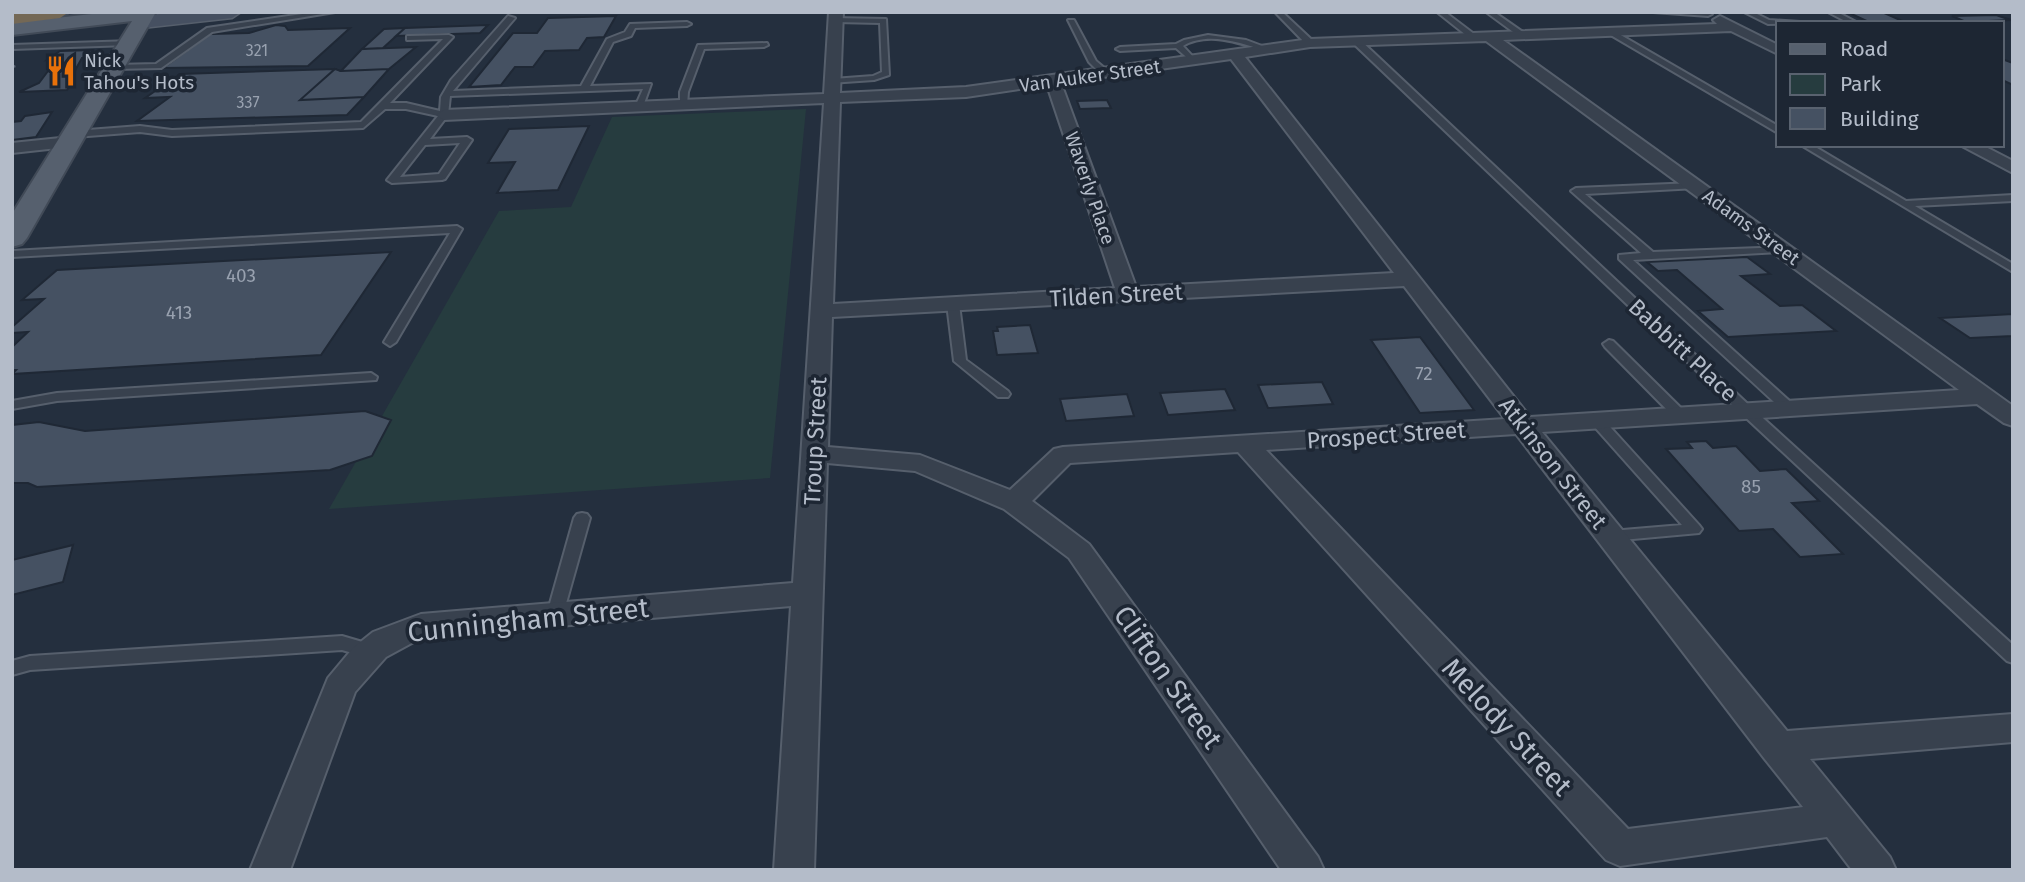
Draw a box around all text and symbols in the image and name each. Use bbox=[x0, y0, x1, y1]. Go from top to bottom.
legend bbox=[1776, 21, 2004, 147]
text: Road bbox=[1840, 36, 1888, 62]
house number: 321 bbox=[246, 41, 268, 60]
place label: Nick Tahou's Hots bbox=[84, 49, 194, 94]
restaurant icon: Nick Tahou's Hots bbox=[44, 54, 78, 88]
street label: Van Auker Street bbox=[1018, 55, 1162, 97]
text: Park bbox=[1840, 71, 1882, 97]
house number: 337 bbox=[237, 93, 260, 112]
text: Building bbox=[1840, 106, 1919, 132]
street label: Waverly Place bbox=[1060, 129, 1120, 247]
street label: Adams Street bbox=[1698, 184, 1804, 270]
house number: 403 bbox=[226, 264, 256, 287]
street label: Tilden Street bbox=[1049, 277, 1184, 312]
street label: Babbitt Place bbox=[1623, 293, 1743, 407]
house number: 413 bbox=[166, 301, 192, 324]
house number: 72 bbox=[1415, 362, 1433, 385]
street label: Troup Street bbox=[798, 375, 832, 506]
street label: Atkinson Street bbox=[1493, 392, 1614, 535]
street label: Prospect Street bbox=[1306, 415, 1467, 455]
house number: 85 bbox=[1741, 475, 1761, 498]
street label: Cunningham Street bbox=[406, 591, 651, 649]
street label: Clifton Street bbox=[1107, 599, 1230, 755]
street label: Melody Street bbox=[1435, 652, 1579, 803]

